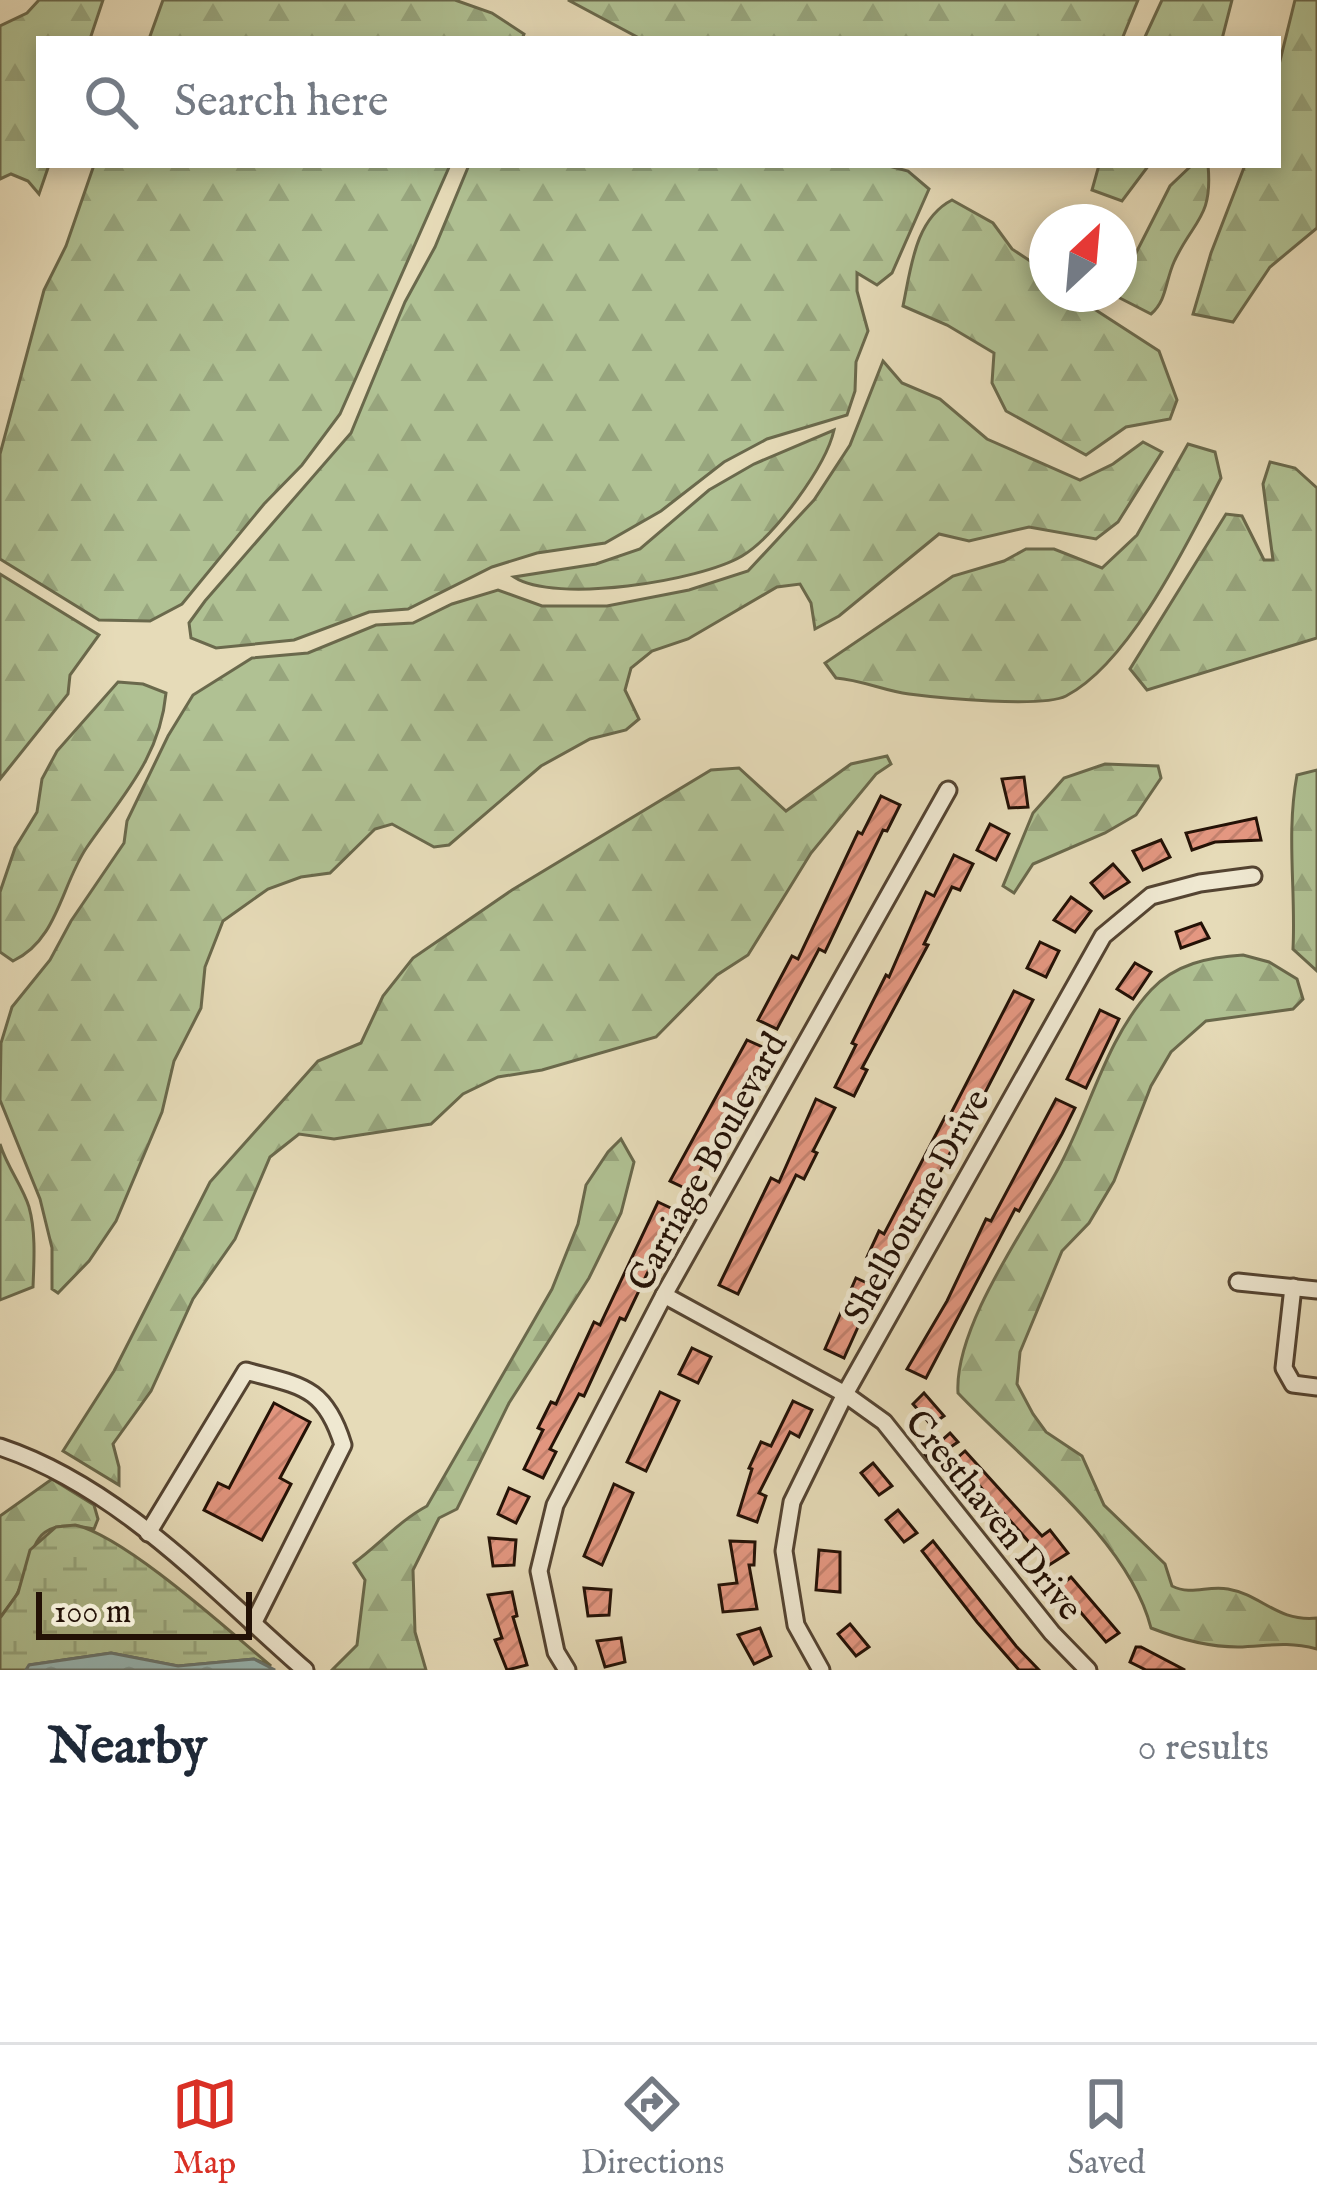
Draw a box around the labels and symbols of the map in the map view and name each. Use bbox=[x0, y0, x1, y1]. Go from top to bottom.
north arrow bbox=[1029, 204, 1137, 312]
street label: Carriage Boulevard bbox=[619, 1024, 799, 1300]
street label: Shelbourne Drive bbox=[834, 1082, 1001, 1333]
street label: Cresthaven Drive bbox=[894, 1401, 1092, 1631]
scale bar bbox=[36, 1586, 252, 1639]

